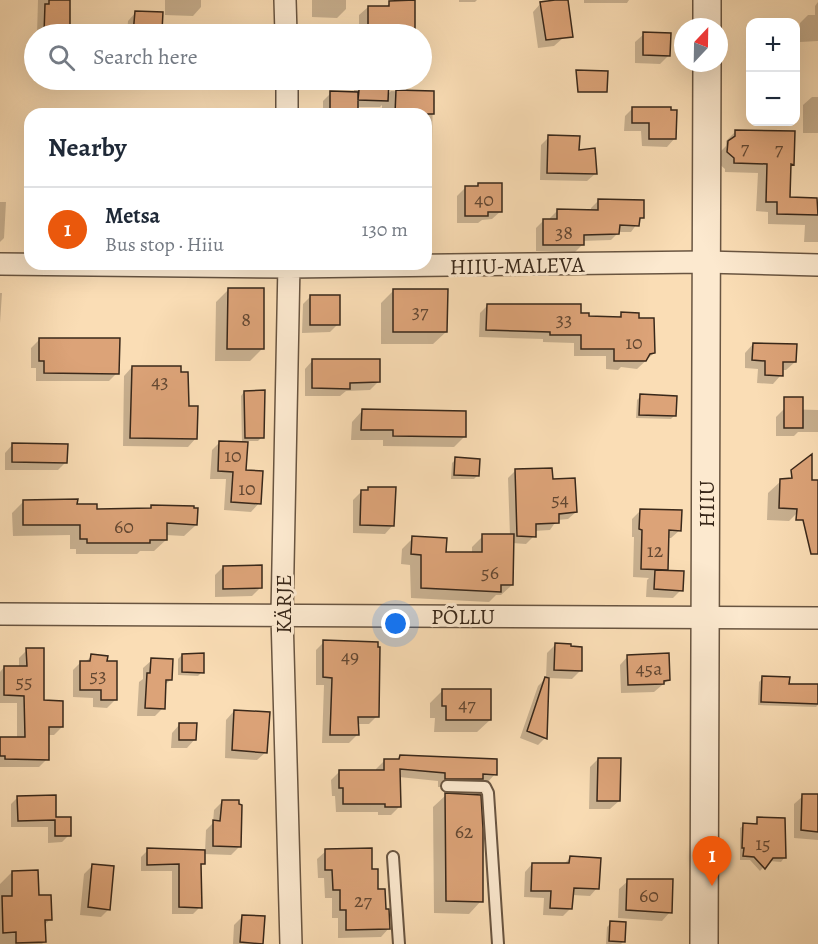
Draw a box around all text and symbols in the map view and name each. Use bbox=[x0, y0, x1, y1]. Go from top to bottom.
north arrow bbox=[674, 18, 728, 72]
map controls bbox=[746, 18, 800, 126]
button: + bbox=[746, 18, 800, 72]
search box bbox=[24, 24, 432, 90]
icon: search bbox=[45, 41, 78, 74]
text: Search here bbox=[93, 42, 198, 72]
button: − bbox=[746, 72, 800, 126]
text: Nearby bbox=[48, 130, 127, 165]
house number: 7 bbox=[741, 134, 750, 161]
house number: 7 bbox=[775, 135, 784, 162]
house number: 40 bbox=[474, 186, 494, 213]
text: Metsa bbox=[105, 201, 160, 231]
text: 1 bbox=[64, 216, 71, 243]
text: 130 m bbox=[362, 216, 408, 243]
house number: 38 bbox=[555, 219, 573, 246]
text: Bus stop · Hiiu bbox=[105, 231, 224, 258]
street label: HIIU-MALEVA bbox=[449, 250, 586, 282]
house number: 37 bbox=[412, 298, 429, 325]
house number: 8 bbox=[241, 306, 251, 333]
house number: 33 bbox=[556, 306, 572, 333]
house number: 10 bbox=[625, 329, 643, 356]
house number: 43 bbox=[151, 368, 169, 395]
house number: 10 bbox=[224, 442, 242, 469]
house number: 10 bbox=[238, 475, 256, 502]
street label: HIIU bbox=[692, 480, 722, 528]
house number: 54 bbox=[551, 486, 569, 513]
house number: 60 bbox=[114, 513, 134, 540]
house number: 12 bbox=[647, 537, 664, 564]
house number: 56 bbox=[481, 559, 499, 586]
street label: KÄRJE bbox=[269, 574, 299, 634]
street label: PÕLLU bbox=[431, 602, 495, 632]
your location bbox=[381, 609, 410, 638]
house number: 49 bbox=[341, 643, 359, 670]
house number: 45a bbox=[636, 655, 663, 682]
house number: 53 bbox=[90, 662, 106, 689]
house number: 55 bbox=[15, 668, 33, 695]
house number: 47 bbox=[458, 691, 476, 718]
house number: 62 bbox=[455, 818, 474, 845]
house number: 15 bbox=[755, 830, 771, 857]
pin: 1 bbox=[692, 836, 732, 886]
house number: 60 bbox=[639, 882, 659, 909]
house number: 27 bbox=[354, 887, 373, 914]

